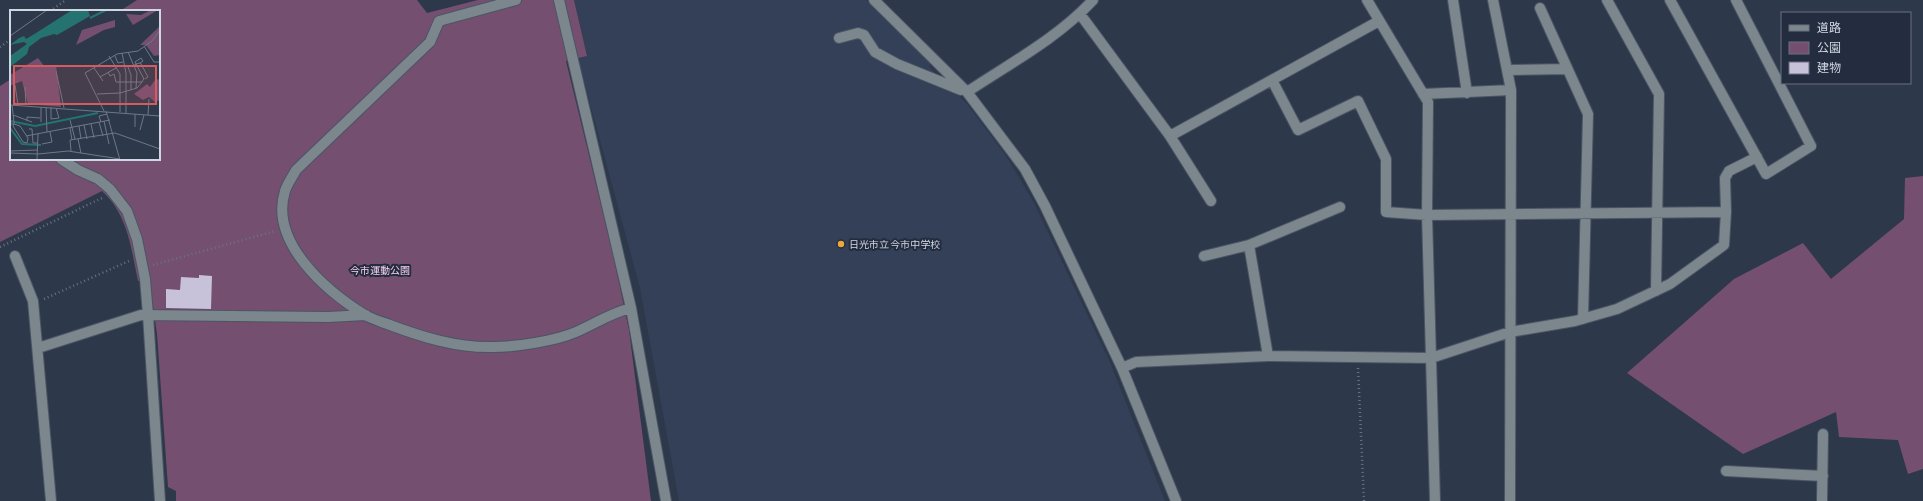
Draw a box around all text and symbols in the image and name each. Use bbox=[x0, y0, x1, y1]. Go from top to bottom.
inset map bbox=[10, 10, 160, 160]
legend bbox=[1781, 12, 1911, 84]
text: 道路 bbox=[1817, 21, 1841, 35]
text: 公園 bbox=[1817, 41, 1841, 55]
text: 建物 bbox=[1817, 61, 1841, 75]
marker: 日光市立 今市中学校 bbox=[836, 239, 846, 249]
place label: 日光市立 今市中学校 bbox=[849, 239, 940, 250]
park label: 今市運動公園 bbox=[350, 265, 410, 276]

